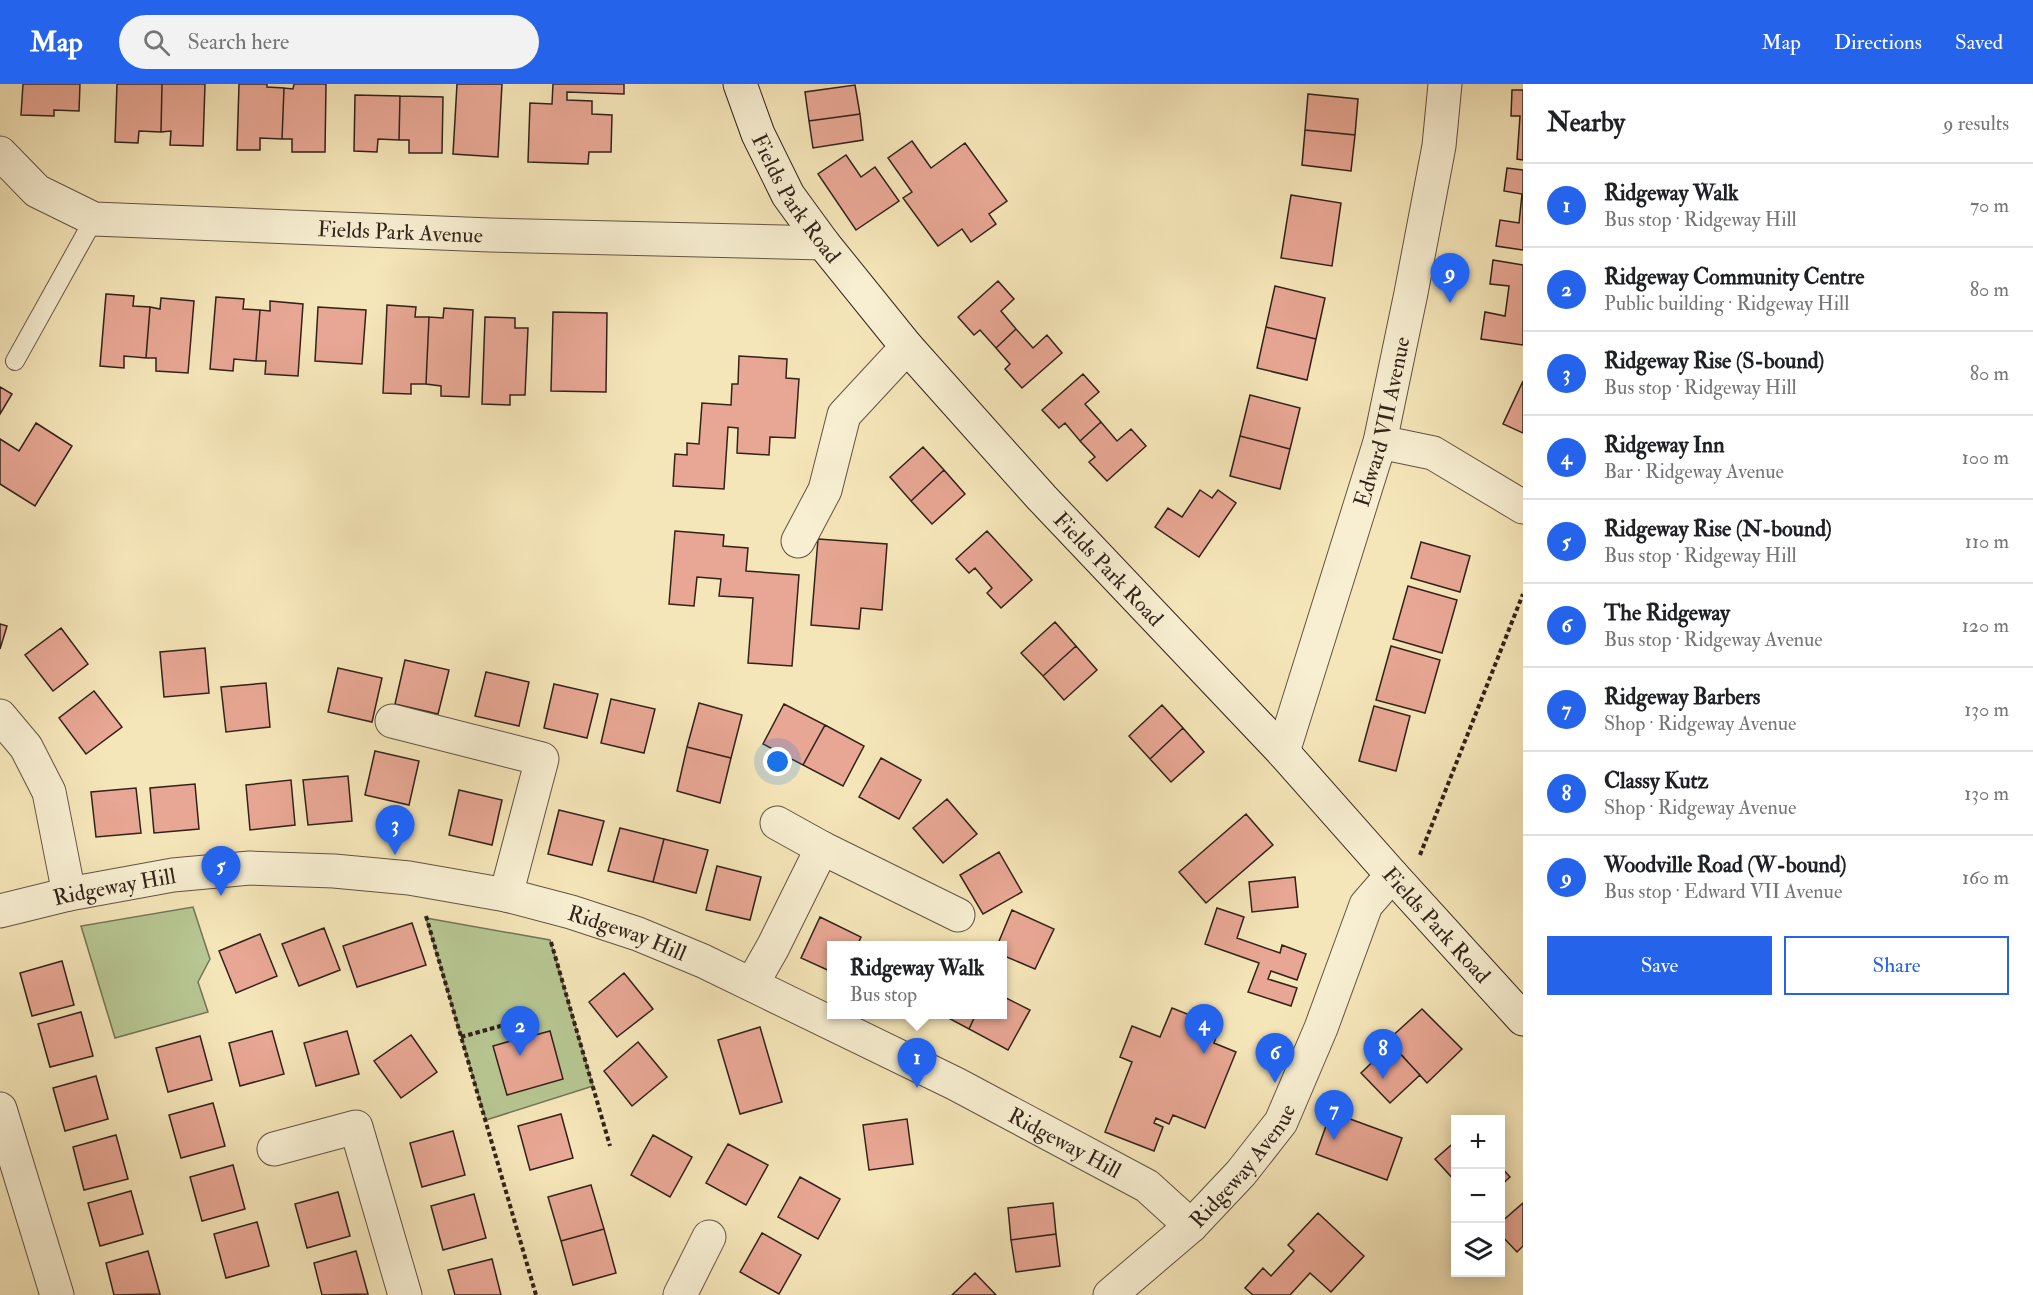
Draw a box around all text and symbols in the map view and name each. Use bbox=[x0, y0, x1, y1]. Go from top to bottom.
search box bbox=[119, 15, 539, 69]
text: Map bbox=[30, 25, 83, 60]
icon: search bbox=[140, 26, 173, 59]
text: Search here bbox=[188, 28, 289, 56]
text: Map bbox=[1761, 29, 1801, 56]
text: Directions bbox=[1834, 29, 1922, 56]
text: Saved bbox=[1955, 29, 2003, 56]
text: Nearby bbox=[1547, 107, 1625, 139]
text: 9 results bbox=[1943, 111, 2009, 136]
street label: Fields Park Road bbox=[745, 129, 847, 269]
text: Ridgeway Walk bbox=[1604, 179, 1739, 207]
text: 1 bbox=[1563, 193, 1570, 218]
text: 70 m bbox=[1970, 193, 2009, 218]
text: Bus stop · Ridgeway Hill bbox=[1604, 207, 1797, 232]
street label: Fields Park Avenue bbox=[317, 215, 483, 250]
pin: 9 bbox=[1430, 254, 1470, 303]
text: Ridgeway Community Centre bbox=[1604, 263, 1865, 291]
text: 2 bbox=[1561, 277, 1572, 302]
text: 80 m bbox=[1970, 277, 2009, 302]
text: Public building · Ridgeway Hill bbox=[1604, 291, 1849, 316]
street label: Edward VII Avenue bbox=[1348, 334, 1417, 510]
text: Ridgeway Rise (S-bound) bbox=[1604, 347, 1824, 375]
text: 3 bbox=[1563, 361, 1570, 386]
text: 80 m bbox=[1970, 361, 2009, 386]
text: Bus stop · Ridgeway Hill bbox=[1604, 375, 1797, 400]
text: Ridgeway Inn bbox=[1604, 431, 1725, 459]
text: 4 bbox=[1561, 445, 1572, 470]
text: 100 m bbox=[1962, 445, 2009, 470]
text: Bar · Ridgeway Avenue bbox=[1604, 459, 1784, 484]
street label: Fields Park Road bbox=[1047, 506, 1169, 633]
text: Ridgeway Rise (N-bound) bbox=[1604, 515, 1832, 543]
text: 5 bbox=[1562, 529, 1571, 554]
text: 110 m bbox=[1965, 529, 2009, 554]
text: Bus stop · Ridgeway Hill bbox=[1604, 543, 1797, 568]
text: The Ridgeway bbox=[1604, 599, 1730, 627]
text: 6 bbox=[1561, 613, 1572, 638]
text: 120 m bbox=[1962, 613, 2009, 638]
text: Bus stop · Ridgeway Avenue bbox=[1604, 627, 1823, 652]
text: Ridgeway Barbers bbox=[1604, 683, 1760, 711]
text: 7 bbox=[1562, 697, 1571, 722]
text: 130 m bbox=[1964, 697, 2009, 722]
text: Shop · Ridgeway Avenue bbox=[1604, 711, 1796, 736]
your location bbox=[763, 747, 792, 776]
text: Classy Kutz bbox=[1604, 767, 1708, 795]
text: 8 bbox=[1562, 781, 1571, 806]
text: 130 m bbox=[1964, 781, 2009, 806]
text: Shop · Ridgeway Avenue bbox=[1604, 795, 1796, 820]
pin: 3 bbox=[376, 806, 414, 855]
pin: 5 bbox=[202, 846, 240, 896]
text: Woodville Road (W-bound) bbox=[1604, 851, 1846, 879]
street label: Fields Park Road bbox=[1376, 861, 1496, 989]
street label: Ridgeway Hill bbox=[50, 862, 178, 912]
text: 9 bbox=[1561, 865, 1572, 890]
text: 160 m bbox=[1962, 865, 2009, 890]
text: Bus stop · Edward VII Avenue bbox=[1604, 879, 1842, 904]
street label: Ridgeway Hill bbox=[564, 899, 691, 968]
button: Save bbox=[1547, 936, 1772, 995]
button: Share bbox=[1784, 936, 2009, 995]
popup bbox=[827, 941, 1007, 1019]
text: Ridgeway Walk bbox=[850, 954, 984, 982]
text: Bus stop bbox=[850, 982, 917, 1007]
pin: 4 bbox=[1184, 1004, 1224, 1054]
pin: 2 bbox=[500, 1006, 540, 1056]
pin: 8 bbox=[1364, 1030, 1402, 1079]
pin: 6 bbox=[1256, 1034, 1294, 1083]
pin: 1 bbox=[898, 1038, 936, 1088]
pin: 7 bbox=[1314, 1090, 1354, 1140]
street label: Ridgeway Avenue bbox=[1184, 1100, 1302, 1234]
street label: Ridgeway Hill bbox=[1003, 1102, 1126, 1185]
map controls bbox=[1451, 1115, 1505, 1277]
button: + bbox=[1451, 1115, 1505, 1169]
button: − bbox=[1451, 1169, 1505, 1223]
button: layers bbox=[1451, 1223, 1505, 1277]

